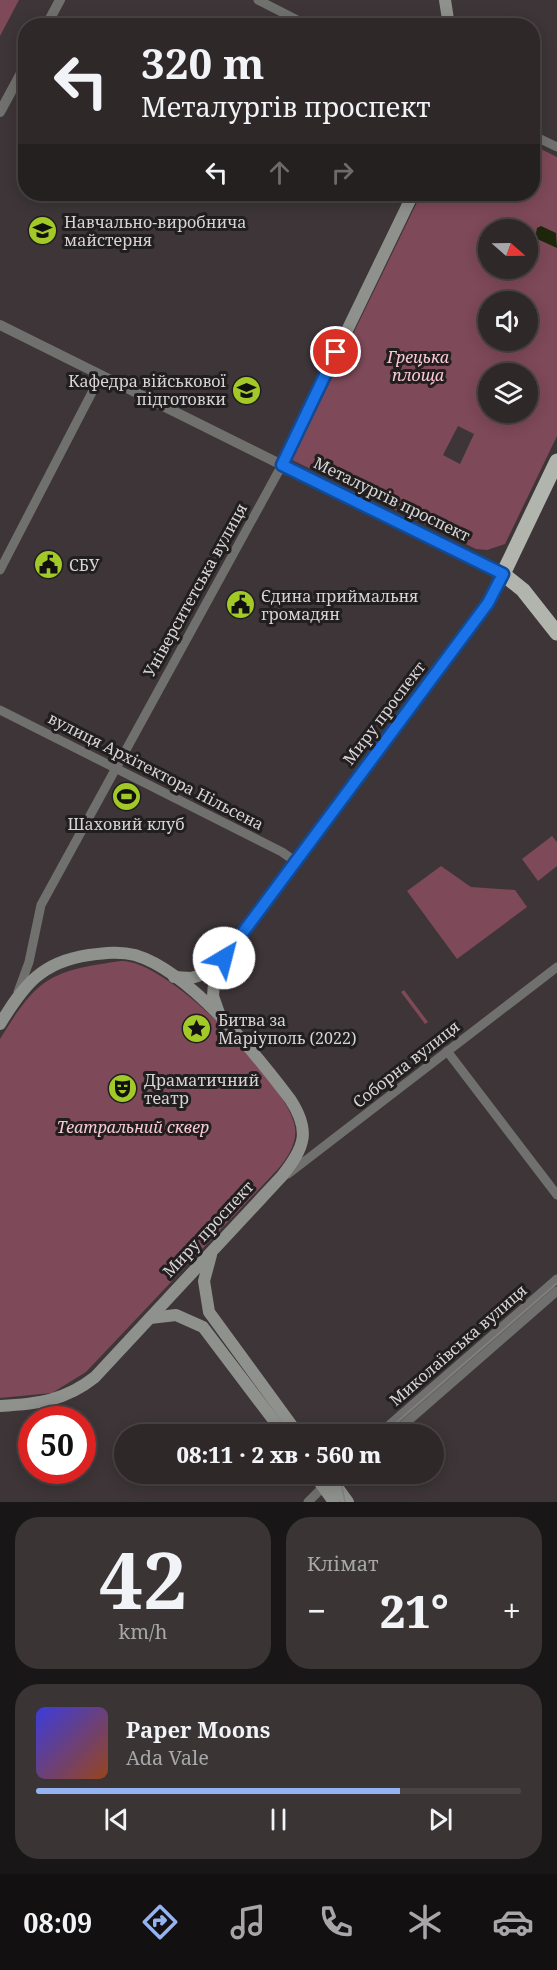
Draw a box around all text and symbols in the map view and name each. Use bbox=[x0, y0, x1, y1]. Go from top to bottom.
text: 320 m bbox=[141, 34, 265, 91]
icon: left bbox=[42, 42, 120, 120]
text: Металургів проспект bbox=[141, 88, 431, 125]
icon: left bbox=[200, 156, 233, 189]
icon: ahead bbox=[263, 156, 296, 189]
icon: right bbox=[326, 156, 359, 189]
place label: Навчально-виробнича майстерня bbox=[64, 211, 246, 251]
school or university icon: Навчально-виробнича майстерня bbox=[27, 215, 59, 247]
north arrow bbox=[478, 219, 538, 279]
map controls bbox=[478, 219, 538, 423]
button: sound bbox=[478, 291, 538, 351]
pin bbox=[310, 326, 361, 377]
icon: arrive bbox=[319, 335, 352, 368]
park label: Грецька площа bbox=[386, 346, 449, 386]
button: layers bbox=[478, 363, 538, 423]
place label: Кафедра військової підготовки bbox=[68, 370, 226, 410]
school or university icon: Кафедра військової підготовки bbox=[231, 374, 263, 406]
street label: Металургів проспект bbox=[310, 452, 474, 547]
street label: Університетська вулиця bbox=[138, 499, 252, 681]
public building icon: СБУ bbox=[32, 549, 64, 581]
place label: СБУ bbox=[69, 554, 100, 576]
place label: Єдина приймальня громадян bbox=[261, 585, 418, 625]
public building icon: Єдина приймальня громадян bbox=[224, 589, 256, 621]
street label: Миру проспект bbox=[338, 656, 431, 769]
street label: вулиця Архітектора Нільсена bbox=[44, 707, 268, 835]
sports icon: Шаховий клуб bbox=[110, 780, 142, 812]
place label: Шаховий клуб bbox=[67, 813, 185, 835]
position arrow bbox=[192, 926, 256, 990]
place label: Битва за Маріуполь (2022) bbox=[218, 1009, 356, 1049]
place icon: Битва за Маріуполь (2022) bbox=[181, 1013, 213, 1045]
street label: Соборна вулиця bbox=[348, 1015, 464, 1113]
place label: Драматичний театр bbox=[144, 1069, 259, 1109]
theatre icon: Драматичний театр bbox=[107, 1073, 139, 1105]
park label: Театральний сквер bbox=[57, 1116, 209, 1138]
street label: Миру проспект bbox=[158, 1176, 259, 1282]
street label: Миколаївська вулиця bbox=[385, 1279, 531, 1411]
speed limit sign: 50 bbox=[18, 1406, 96, 1484]
text: 08:11 · 2 хв · 560 m bbox=[177, 1439, 381, 1469]
text: 42 bbox=[99, 1526, 187, 1632]
text: Клімат bbox=[307, 1550, 379, 1577]
text: 21° bbox=[380, 1580, 449, 1641]
text: − bbox=[307, 1588, 326, 1633]
text: + bbox=[503, 1588, 521, 1633]
text: km/h bbox=[118, 1618, 168, 1645]
text: Paper Moons bbox=[126, 1714, 270, 1744]
text: Ada Vale bbox=[126, 1744, 209, 1771]
icon: previous bbox=[100, 1803, 133, 1836]
icon: pause bbox=[262, 1803, 295, 1836]
icon: next bbox=[424, 1803, 457, 1836]
icon: directions bbox=[139, 1901, 181, 1943]
icon: music bbox=[227, 1901, 269, 1943]
icon: phone bbox=[315, 1901, 357, 1943]
icon: climate bbox=[404, 1901, 446, 1943]
icon: car bbox=[492, 1901, 534, 1943]
text: 08:09 bbox=[23, 1904, 92, 1941]

